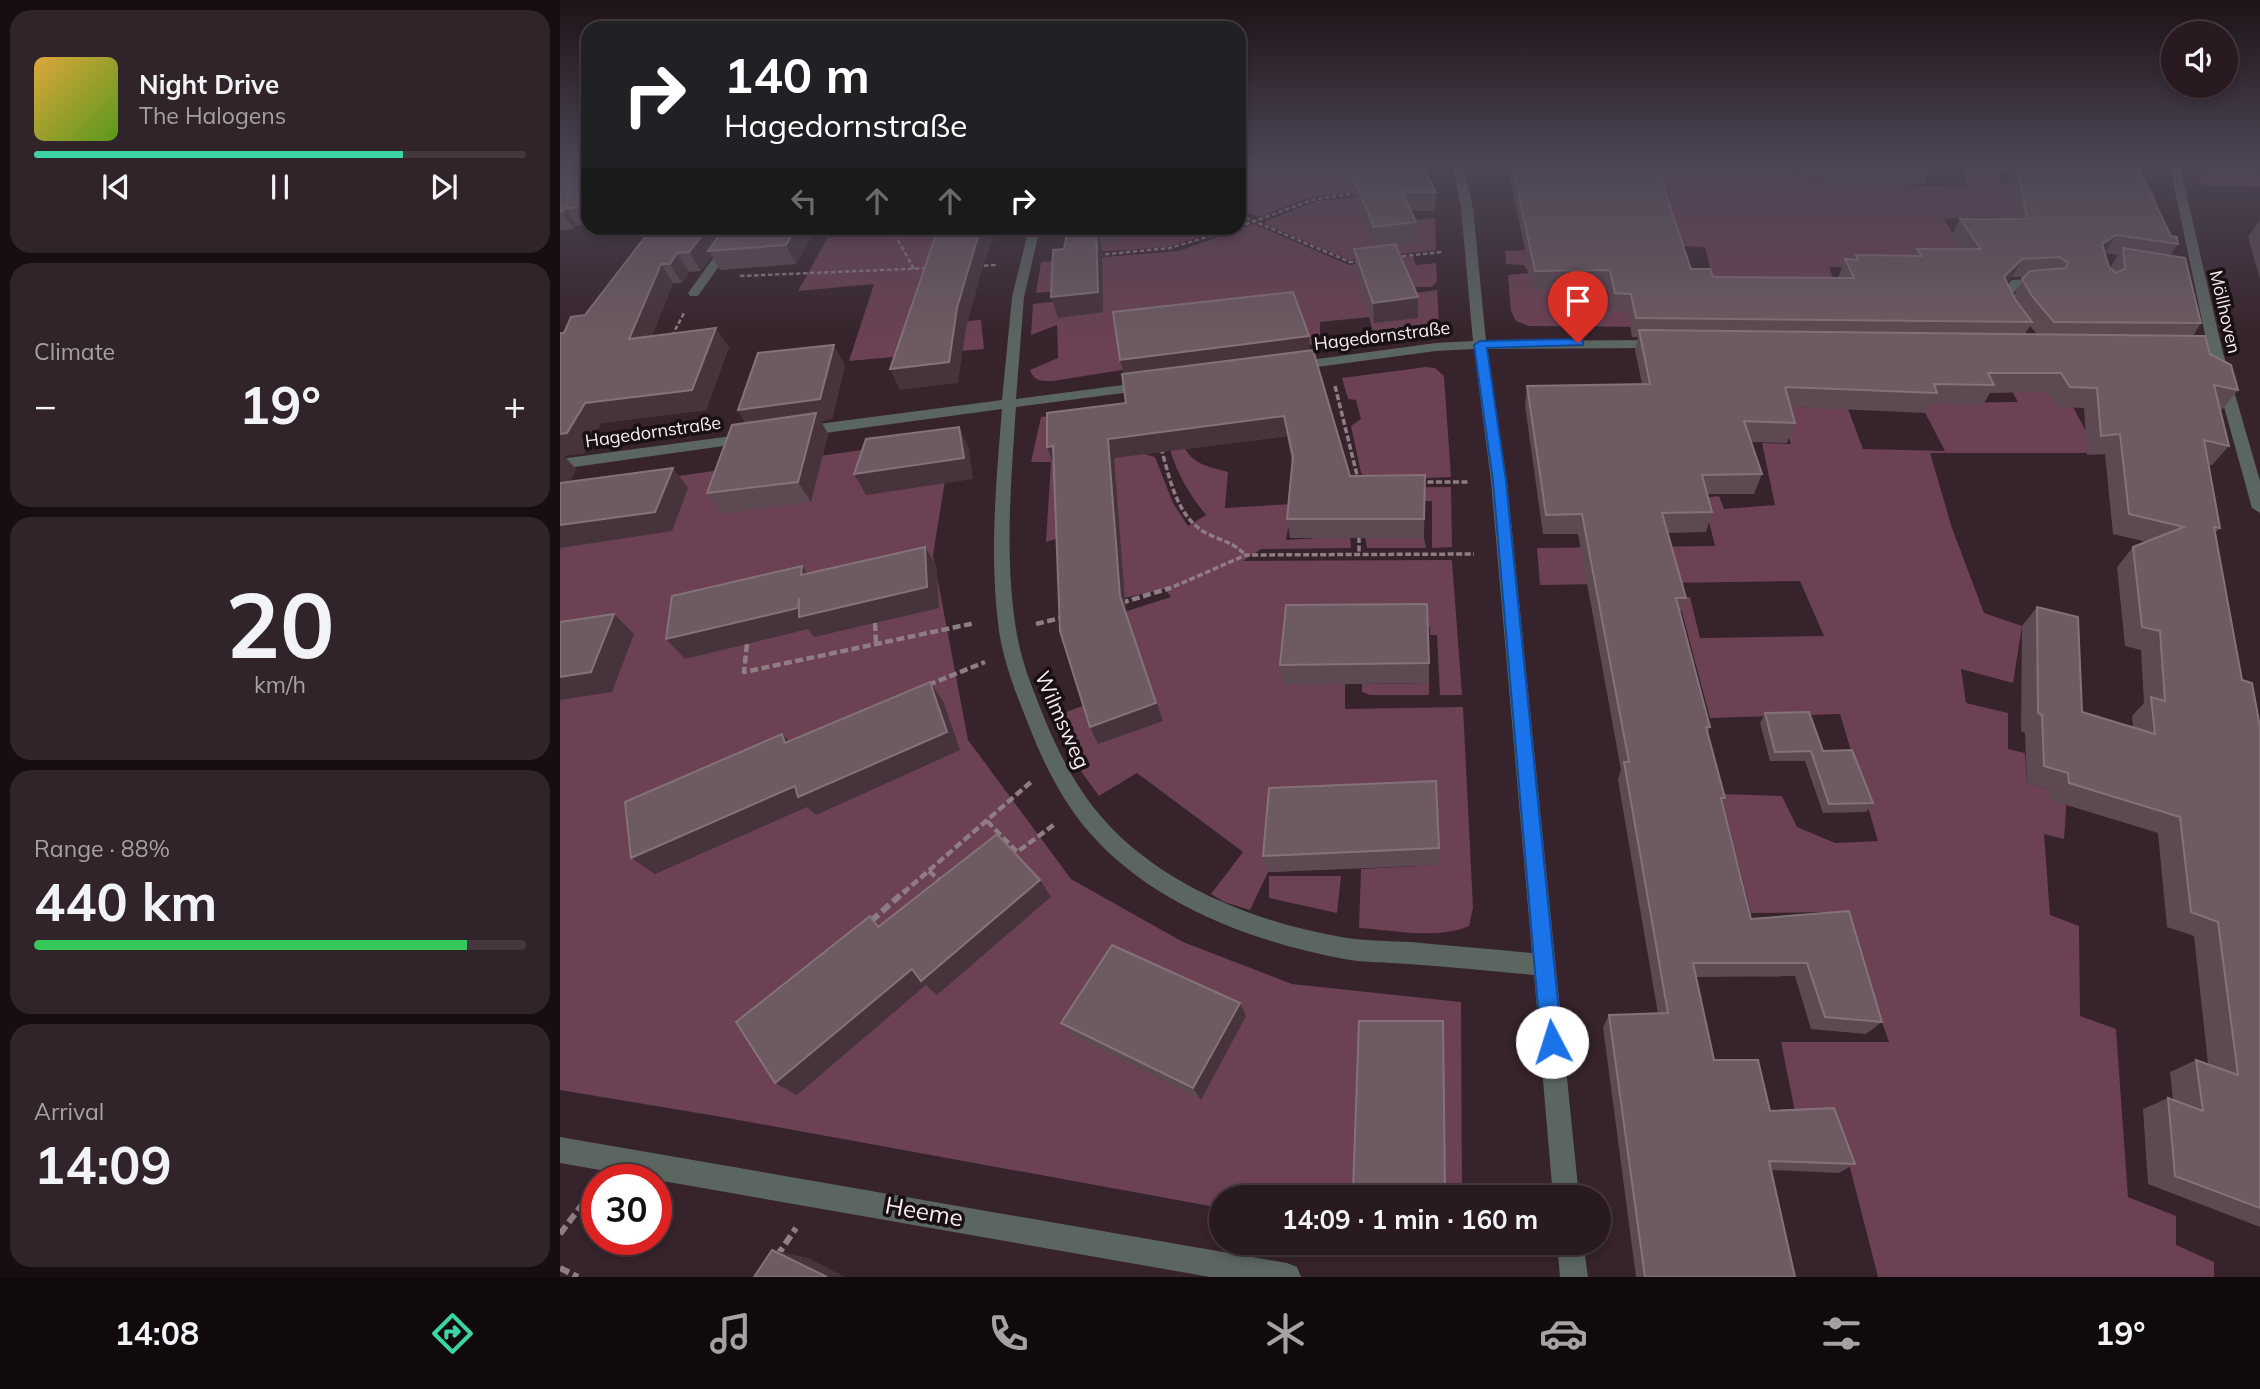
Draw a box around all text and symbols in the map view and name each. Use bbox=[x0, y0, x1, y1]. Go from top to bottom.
map controls bbox=[2161, 21, 2238, 98]
button: sound bbox=[2161, 21, 2238, 98]
text: 140 m bbox=[724, 44, 870, 105]
icon: right bbox=[609, 49, 700, 140]
text: Night Drive bbox=[139, 68, 279, 101]
text: The Halogens bbox=[139, 101, 286, 130]
text: Hagedornstraße bbox=[724, 105, 968, 145]
icon: previous bbox=[97, 168, 135, 206]
icon: pause bbox=[261, 168, 299, 206]
icon: next bbox=[425, 168, 463, 206]
icon: left bbox=[785, 182, 823, 220]
icon: ahead bbox=[858, 182, 896, 220]
icon: ahead bbox=[931, 182, 969, 220]
icon: right bbox=[1004, 182, 1042, 220]
street label: Möllhoven bbox=[2205, 268, 2246, 356]
pin bbox=[1548, 271, 1608, 343]
icon: arrive bbox=[1559, 282, 1597, 320]
street label: Hagedornstraße bbox=[1313, 316, 1451, 355]
text: Climate bbox=[34, 337, 115, 366]
text: 19° bbox=[239, 372, 321, 437]
text: − bbox=[34, 381, 57, 429]
text: + bbox=[503, 381, 526, 429]
street label: Hagedornstraße bbox=[584, 411, 722, 452]
text: 20 bbox=[225, 567, 335, 681]
street label: Wilmsweg bbox=[1030, 667, 1096, 772]
text: km/h bbox=[254, 670, 306, 699]
text: Range · 88% bbox=[34, 834, 170, 863]
text: 440 km bbox=[34, 869, 217, 934]
position arrow bbox=[1515, 1005, 1589, 1079]
text: Arrival bbox=[34, 1097, 104, 1126]
text: 14:09 bbox=[34, 1132, 172, 1197]
speed limit sign: 30 bbox=[581, 1164, 672, 1255]
street label: Heeme bbox=[883, 1189, 965, 1233]
text: 14:09 · 1 min · 160 m bbox=[1282, 1203, 1538, 1236]
icon: directions bbox=[428, 1309, 477, 1358]
icon: music bbox=[706, 1309, 755, 1358]
icon: phone bbox=[984, 1309, 1033, 1358]
icon: climate bbox=[1261, 1309, 1310, 1358]
icon: car bbox=[1539, 1309, 1588, 1358]
icon: filters bbox=[1817, 1309, 1866, 1358]
text: 14:08 bbox=[114, 1313, 199, 1353]
text: 19° bbox=[2095, 1313, 2145, 1353]

